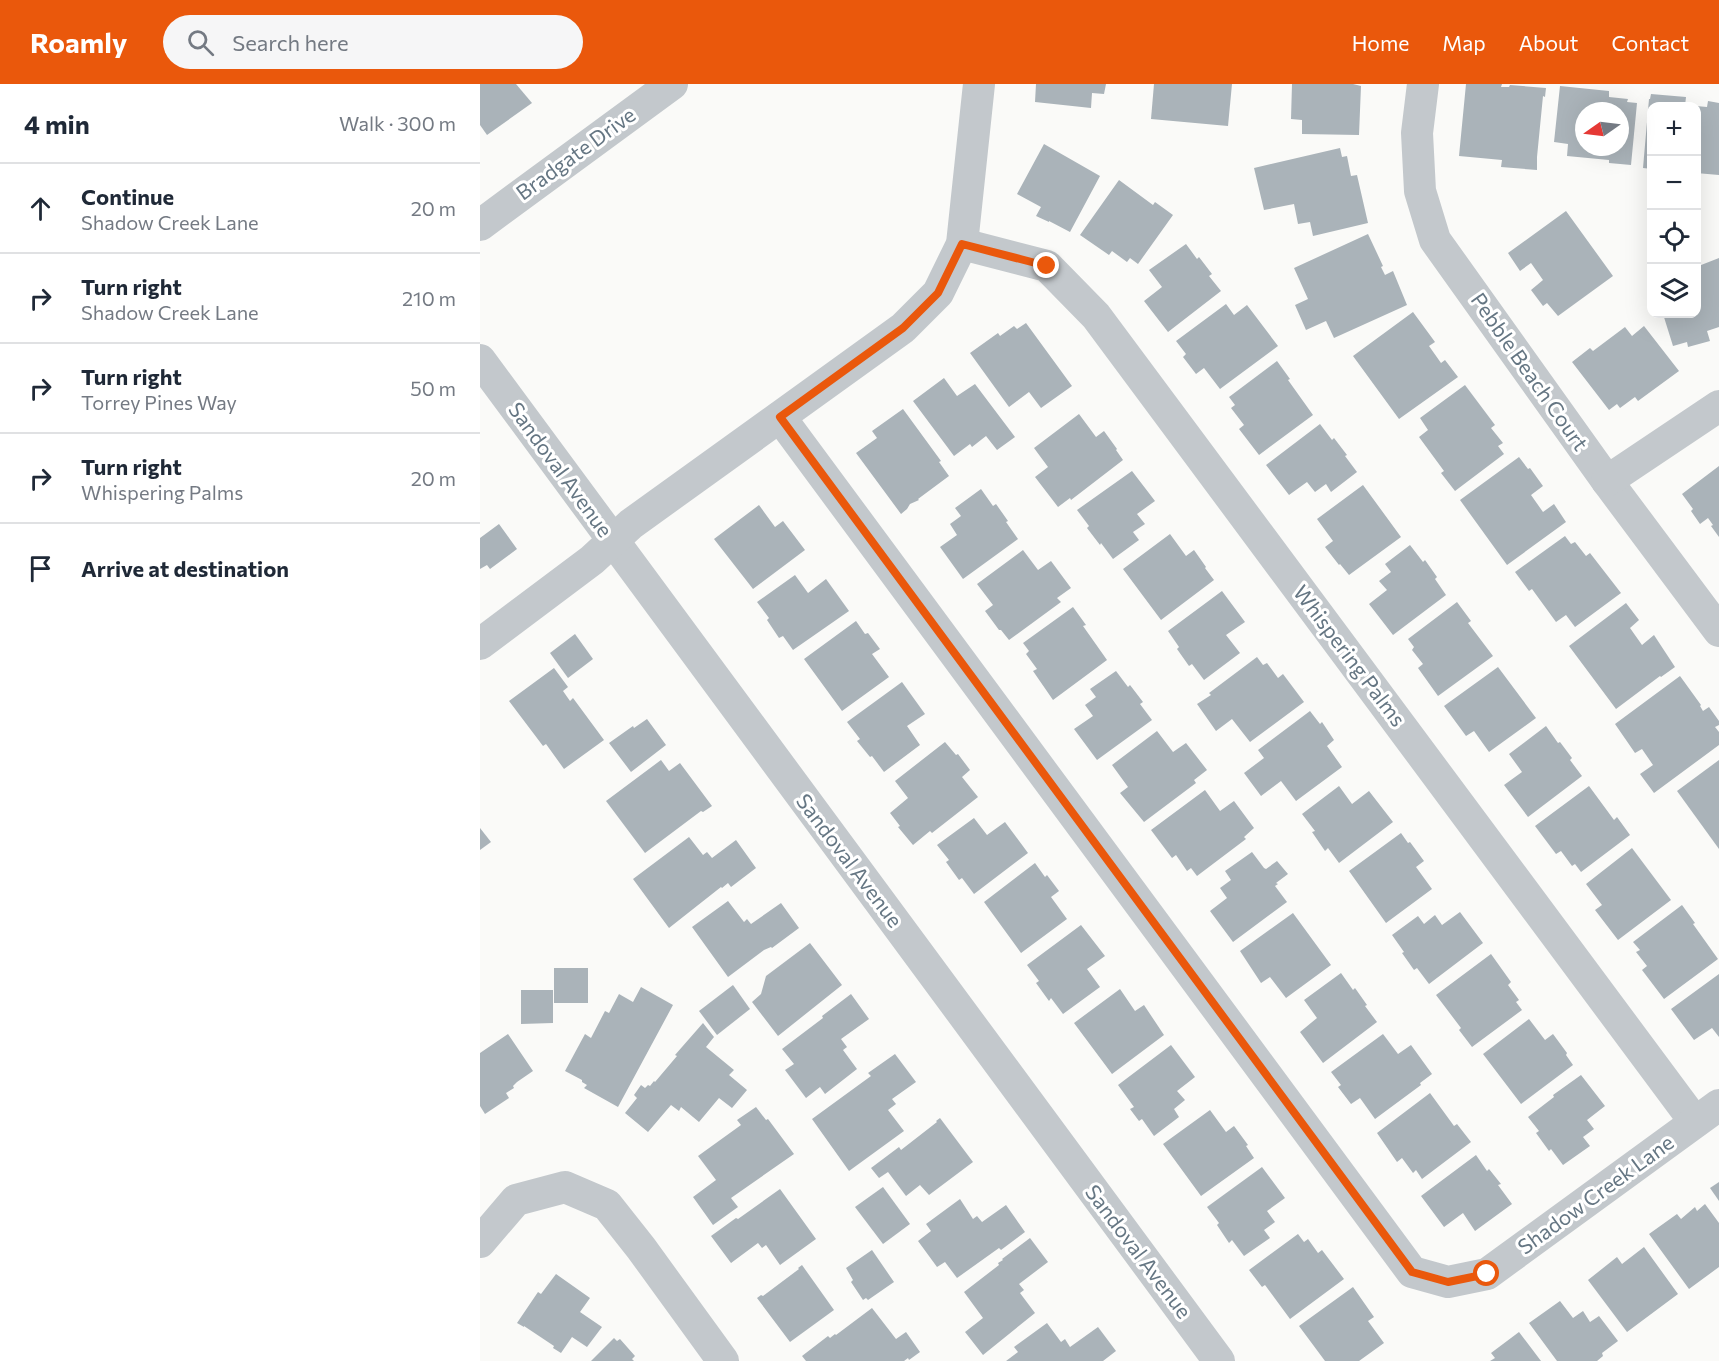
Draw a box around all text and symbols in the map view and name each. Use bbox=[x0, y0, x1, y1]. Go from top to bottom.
search box bbox=[163, 15, 583, 69]
text: Roamly bbox=[30, 25, 127, 59]
icon: search bbox=[184, 26, 217, 59]
text: Search here bbox=[232, 29, 349, 56]
text: Home bbox=[1352, 30, 1409, 55]
text: Map bbox=[1442, 30, 1486, 55]
text: About bbox=[1519, 30, 1578, 55]
text: Contact bbox=[1611, 30, 1689, 55]
street label: Bradgate Drive bbox=[511, 101, 640, 204]
north arrow bbox=[1575, 102, 1629, 156]
map controls bbox=[1647, 102, 1701, 318]
button: + bbox=[1647, 102, 1701, 156]
text: 4 min bbox=[24, 108, 90, 139]
text: Walk · 300 m bbox=[339, 111, 456, 135]
button: − bbox=[1647, 156, 1701, 210]
text: Continue bbox=[81, 183, 174, 210]
icon: ahead bbox=[24, 192, 57, 225]
text: 20 m bbox=[411, 196, 456, 220]
text: Shadow Creek Lane bbox=[81, 210, 259, 234]
button: locate bbox=[1647, 210, 1701, 264]
route end bbox=[1033, 252, 1059, 278]
button: layers bbox=[1647, 264, 1701, 318]
text: Turn right bbox=[81, 273, 182, 300]
icon: right bbox=[24, 282, 57, 315]
text: 210 m bbox=[402, 286, 456, 310]
street label: Pebble Beach Court bbox=[1466, 287, 1594, 455]
text: Shadow Creek Lane bbox=[81, 300, 259, 324]
text: Turn right bbox=[81, 363, 182, 390]
icon: right bbox=[24, 372, 57, 405]
text: 50 m bbox=[410, 376, 456, 400]
text: Torrey Pines Way bbox=[81, 390, 237, 414]
street label: Sandoval Avenue bbox=[504, 397, 619, 541]
text: Turn right bbox=[81, 453, 182, 480]
icon: right bbox=[24, 462, 57, 495]
text: 20 m bbox=[411, 466, 456, 490]
text: Whispering Palms bbox=[81, 480, 243, 504]
icon: arrive bbox=[24, 552, 57, 585]
text: Arrive at destination bbox=[81, 555, 289, 582]
street label: Whispering Palms bbox=[1289, 579, 1411, 731]
street label: Sandoval Avenue bbox=[792, 788, 908, 932]
street label: Shadow Creek Lane bbox=[1512, 1129, 1678, 1259]
street label: Sandoval Avenue bbox=[1081, 1179, 1197, 1323]
route start bbox=[1473, 1260, 1499, 1286]

